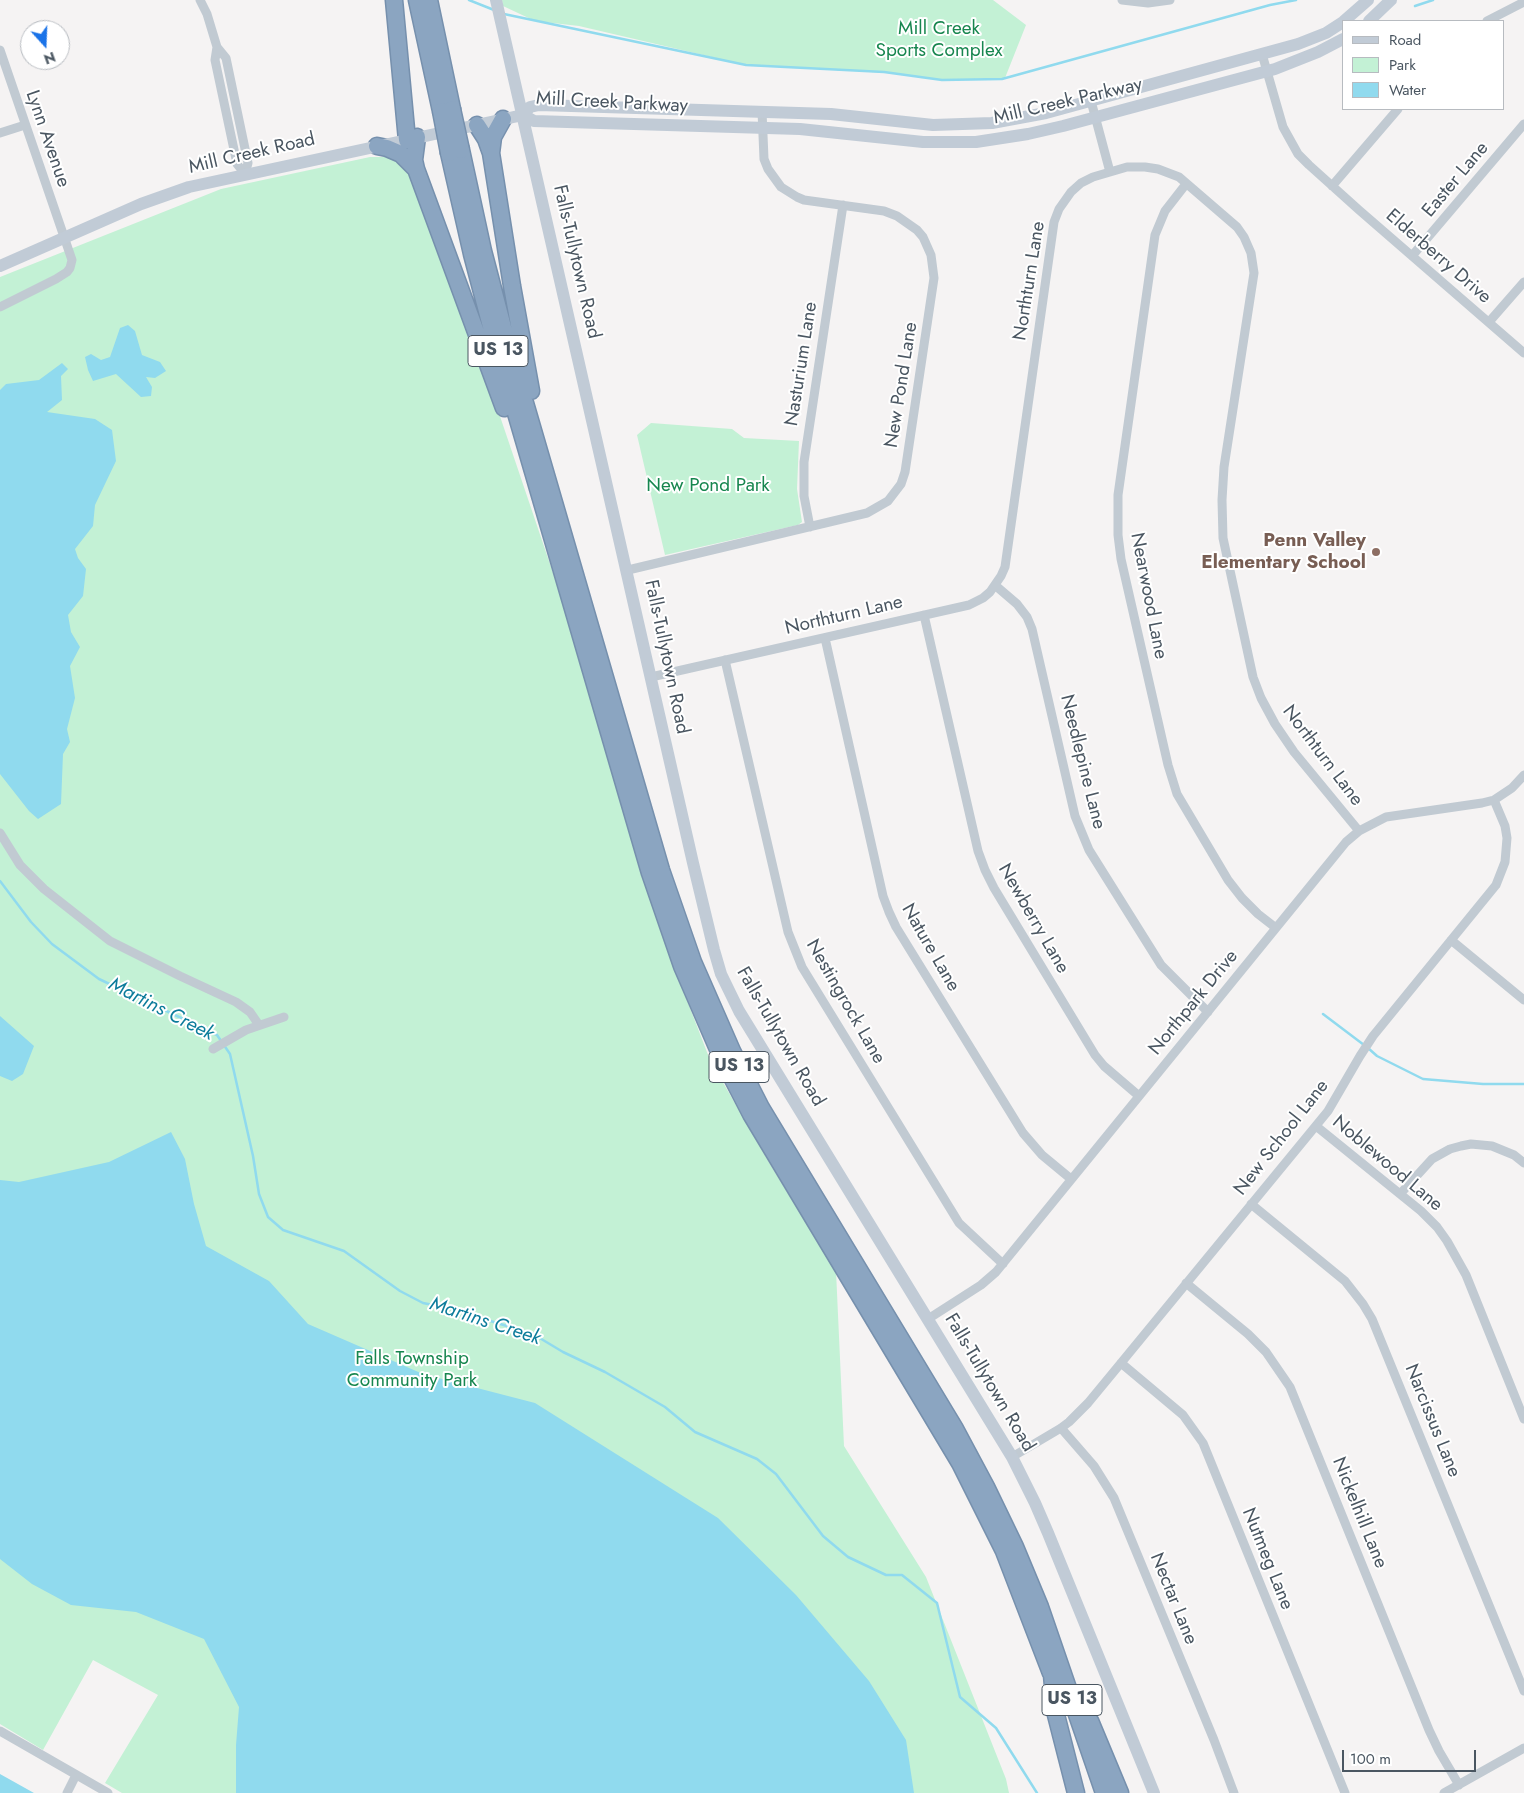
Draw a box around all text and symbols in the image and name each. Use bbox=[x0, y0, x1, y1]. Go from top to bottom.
park label: Mill Creek Sports Complex bbox=[876, 18, 1002, 62]
north arrow bbox=[20, 20, 70, 70]
legend bbox=[1342, 20, 1504, 110]
text: Road bbox=[1389, 29, 1421, 51]
text: N bbox=[41, 47, 58, 69]
text: Park bbox=[1389, 54, 1416, 76]
street label: Mill Creek Parkway bbox=[991, 74, 1145, 130]
text: Water bbox=[1389, 79, 1426, 101]
street label: Lynn Avenue bbox=[20, 88, 74, 190]
street label: Mill Creek Parkway bbox=[535, 88, 689, 118]
street label: Mill Creek Road bbox=[187, 128, 317, 180]
street label: Easter Lane bbox=[1418, 138, 1494, 222]
street label: Falls-Tullytown Road bbox=[547, 183, 605, 341]
street label: Elderberry Drive bbox=[1381, 205, 1495, 309]
street label: Northturn Lane bbox=[1009, 220, 1051, 342]
street label: Nasturium Lane bbox=[781, 300, 823, 428]
street label: New Pond Lane bbox=[881, 320, 923, 450]
road number: US 13 bbox=[468, 336, 528, 366]
park label: New Pond Park bbox=[646, 475, 770, 497]
place label: Penn Valley Elementary School bbox=[1201, 530, 1366, 574]
street label: Nearwood Lane bbox=[1125, 531, 1171, 661]
marker: Penn Valley Elementary School bbox=[1370, 546, 1382, 558]
street label: Falls-Tullytown Road bbox=[639, 578, 693, 736]
street label: Northturn Lane bbox=[783, 591, 905, 641]
street label: Needlepine Lane bbox=[1054, 692, 1110, 832]
street label: Northturn Lane bbox=[1277, 701, 1367, 811]
street label: Newberry Lane bbox=[992, 860, 1074, 978]
street label: Nature Lane bbox=[896, 900, 964, 996]
street label: Nestingrock Lane bbox=[800, 936, 890, 1068]
street label: Northpark Drive bbox=[1145, 946, 1243, 1060]
street label: Falls-Tullytown Road bbox=[731, 963, 829, 1111]
water label: Martins Creek bbox=[104, 973, 218, 1047]
road number: US 13 bbox=[709, 1052, 769, 1082]
street label: New School Lane bbox=[1230, 1076, 1334, 1200]
street label: Noblewood Lane bbox=[1327, 1111, 1447, 1217]
water label: Martins Creek bbox=[426, 1293, 544, 1351]
street label: Falls-Tullytown Road bbox=[939, 1310, 1039, 1456]
park label: Falls Township Community Park bbox=[347, 1348, 477, 1392]
street label: Narcissus Lane bbox=[1399, 1361, 1465, 1481]
street label: Nickelhill Lane bbox=[1326, 1454, 1392, 1572]
street label: Nutmeg Lane bbox=[1236, 1505, 1298, 1613]
street label: Nectar Lane bbox=[1144, 1550, 1202, 1648]
road number: US 13 bbox=[1042, 1684, 1102, 1716]
scale bar bbox=[1344, 1740, 1478, 1772]
text: 100 m bbox=[1350, 1748, 1391, 1770]

